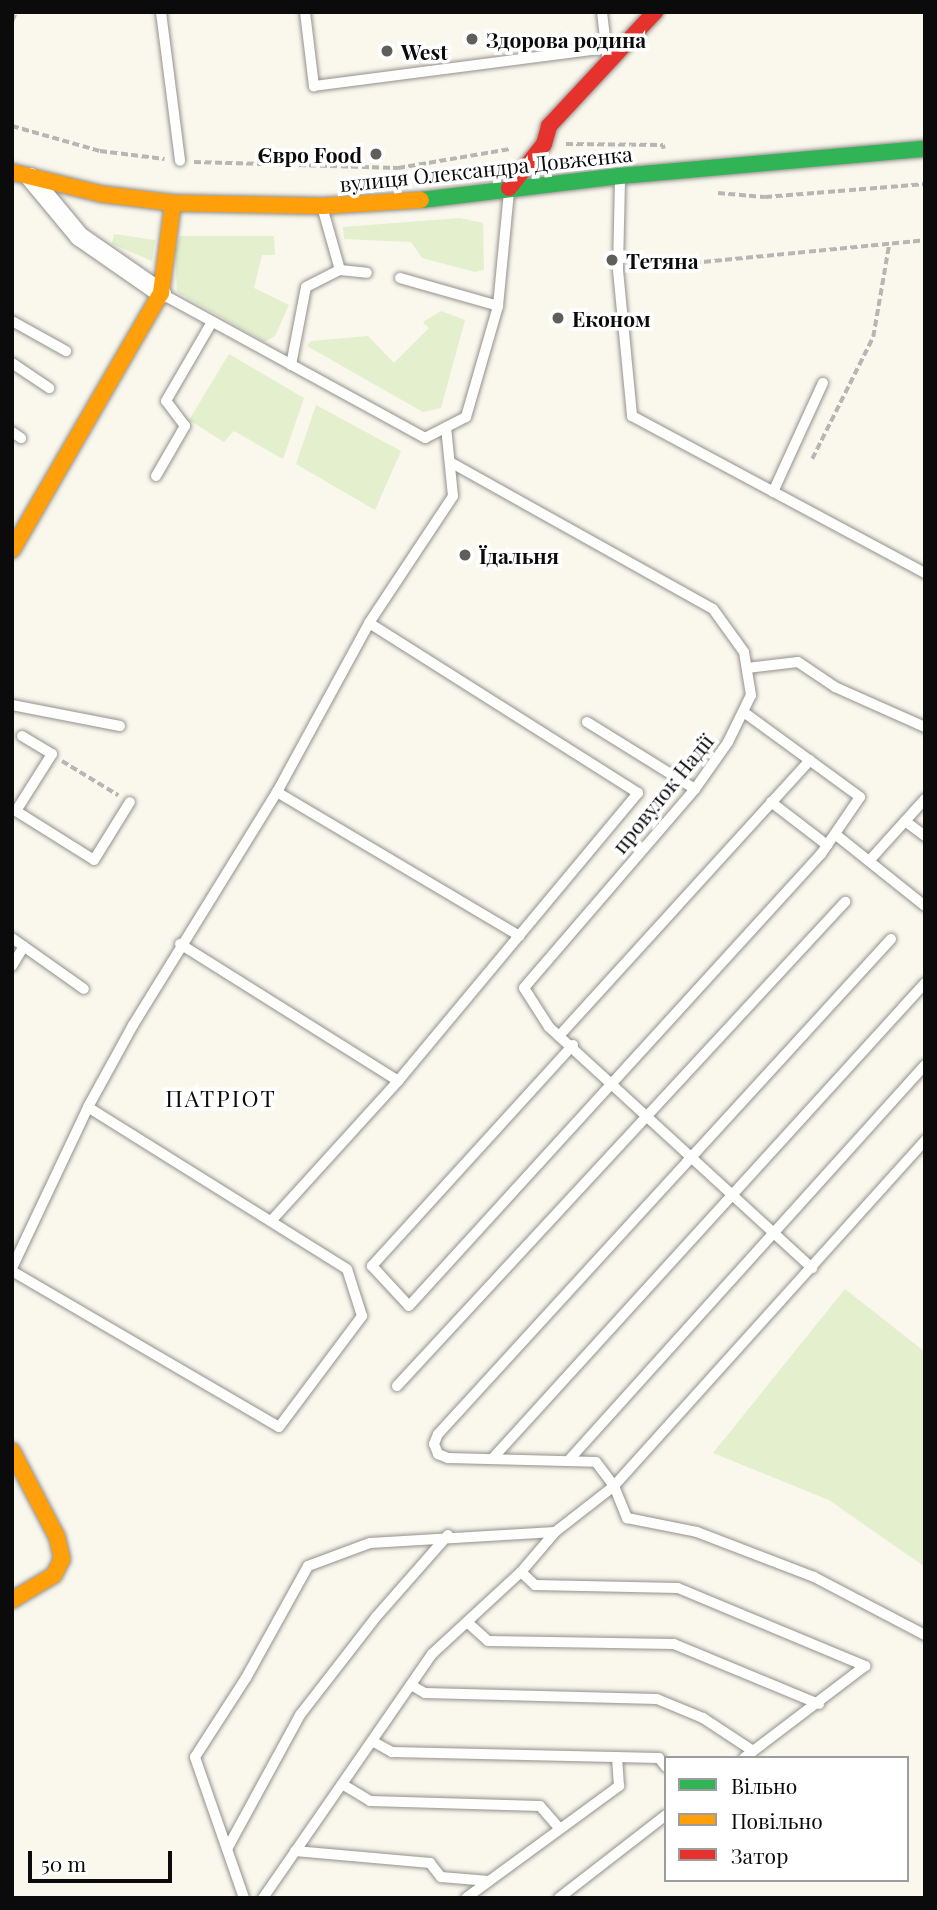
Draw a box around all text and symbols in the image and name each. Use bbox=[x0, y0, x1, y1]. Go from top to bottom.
place label: Здорова родина bbox=[486, 26, 646, 52]
marker: Здорова родина bbox=[464, 31, 480, 47]
place label: West bbox=[401, 38, 448, 64]
marker: West bbox=[379, 43, 395, 59]
street label: вулиця Олександра Довженка bbox=[338, 140, 634, 196]
place label: Євро Food bbox=[258, 141, 362, 167]
marker: Євро Food bbox=[368, 146, 384, 162]
place label: Тетяна bbox=[626, 247, 699, 273]
marker: Тетяна bbox=[604, 252, 620, 268]
place label: Економ bbox=[572, 305, 651, 331]
marker: Економ bbox=[550, 310, 566, 326]
place label: Їдальня bbox=[479, 542, 559, 568]
marker: Їдальня bbox=[457, 547, 473, 563]
street label: провулок Надії bbox=[606, 728, 718, 858]
district label: ПАТРІОТ bbox=[166, 1084, 276, 1112]
legend bbox=[664, 1756, 909, 1882]
text: Вільно bbox=[731, 1771, 797, 1799]
text: Повільно bbox=[731, 1806, 823, 1834]
scale bar bbox=[32, 1836, 175, 1880]
text: Затор bbox=[731, 1841, 788, 1869]
text: 50 m bbox=[41, 1849, 86, 1877]

